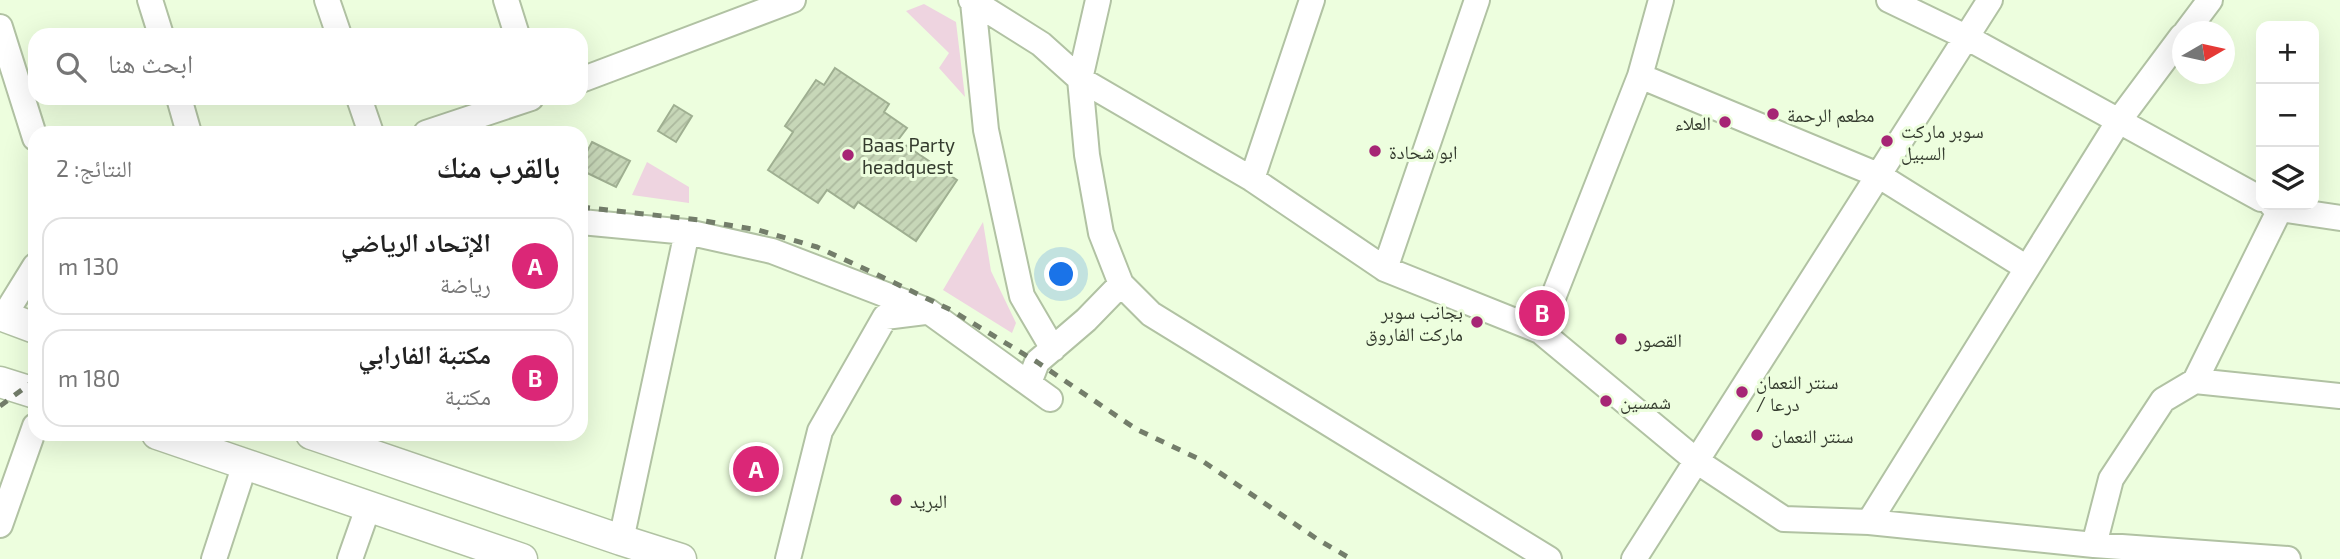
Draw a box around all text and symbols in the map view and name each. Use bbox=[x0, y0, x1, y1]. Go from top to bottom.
north arrow bbox=[2172, 21, 2235, 84]
map controls bbox=[2256, 21, 2319, 210]
button: + bbox=[2256, 21, 2319, 84]
search box bbox=[28, 28, 588, 105]
text: ابحث هنا bbox=[108, 47, 193, 78]
icon: search bbox=[52, 48, 90, 86]
button: − bbox=[2256, 84, 2319, 147]
place label: مطعم الرحمة bbox=[1787, 103, 1875, 128]
marker: مطعم الرحمة bbox=[1765, 106, 1781, 122]
place label: العلاء bbox=[1675, 111, 1711, 134]
marker: العلاء bbox=[1717, 114, 1733, 130]
place label: سوبر ماركت السبيل bbox=[1901, 119, 1984, 165]
place label: Baas Party headquest bbox=[862, 133, 955, 178]
marker: سوبر ماركت السبيل bbox=[1879, 133, 1895, 149]
place label: ابو شحادة bbox=[1389, 140, 1457, 164]
marker: ابو شحادة bbox=[1367, 143, 1383, 159]
marker: Baas Party headquest bbox=[840, 147, 856, 163]
button: layers bbox=[2256, 147, 2319, 210]
text: بالقرب منك bbox=[436, 148, 560, 184]
text: النتائج: 2 bbox=[56, 154, 132, 182]
text: الإتحاد الرياضي bbox=[341, 226, 491, 257]
text: 130 m bbox=[58, 252, 119, 280]
text: A bbox=[527, 252, 543, 280]
your location bbox=[1044, 257, 1078, 291]
text: رياضة bbox=[440, 270, 491, 298]
pin: B bbox=[1519, 287, 1565, 339]
place label: بجانب سوبر ماركت الفاروق bbox=[1365, 300, 1463, 346]
marker: بجانب سوبر ماركت الفاروق bbox=[1469, 314, 1485, 330]
place label: القصور bbox=[1634, 328, 1682, 352]
marker: القصور bbox=[1613, 331, 1629, 347]
text: مكتبة الفارابي bbox=[358, 338, 491, 369]
text: 180 m bbox=[58, 364, 120, 392]
text: B bbox=[528, 364, 542, 392]
place label: سنتر النعمان / درعا bbox=[1756, 370, 1839, 416]
text: مكتبة bbox=[445, 382, 491, 410]
marker: سنتر النعمان / درعا bbox=[1734, 384, 1750, 400]
place label: شمسين bbox=[1620, 390, 1671, 414]
marker: شمسين bbox=[1598, 393, 1614, 409]
place label: سنتر النعمان bbox=[1771, 424, 1854, 448]
marker: سنتر النعمان bbox=[1749, 427, 1765, 443]
pin: A bbox=[733, 443, 779, 495]
place label: البريد bbox=[910, 489, 947, 513]
marker: البريد bbox=[888, 492, 904, 508]

